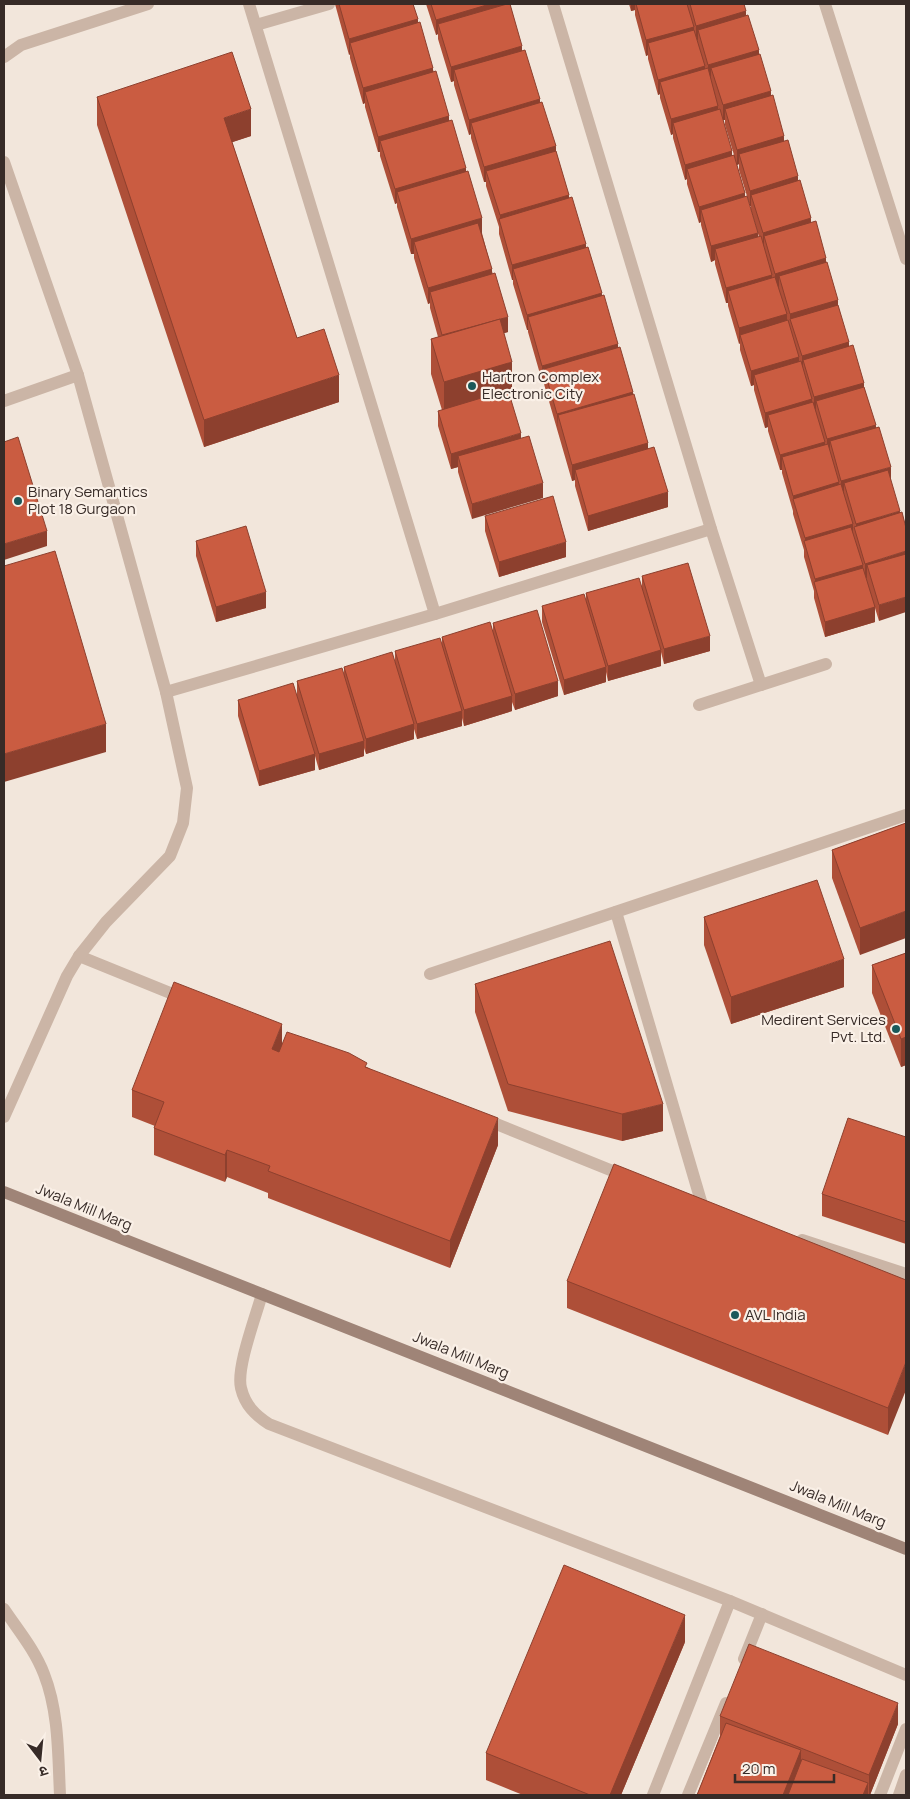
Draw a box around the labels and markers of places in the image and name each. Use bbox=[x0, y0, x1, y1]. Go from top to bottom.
place label: Hartron Complex Electronic City bbox=[482, 366, 599, 404]
marker: Hartron Complex Electronic City bbox=[466, 380, 478, 392]
place label: Binary Semantics Plot 18 Gurgaon bbox=[28, 481, 148, 519]
marker: Binary Semantics Plot 18 Gurgaon bbox=[12, 495, 24, 507]
place label: Medirent Services Pvt. Ltd. bbox=[761, 1009, 886, 1047]
marker: Medirent Services Pvt. Ltd. bbox=[890, 1023, 902, 1035]
place label: AVL India bbox=[745, 1304, 806, 1325]
marker: AVL India bbox=[729, 1309, 741, 1321]

